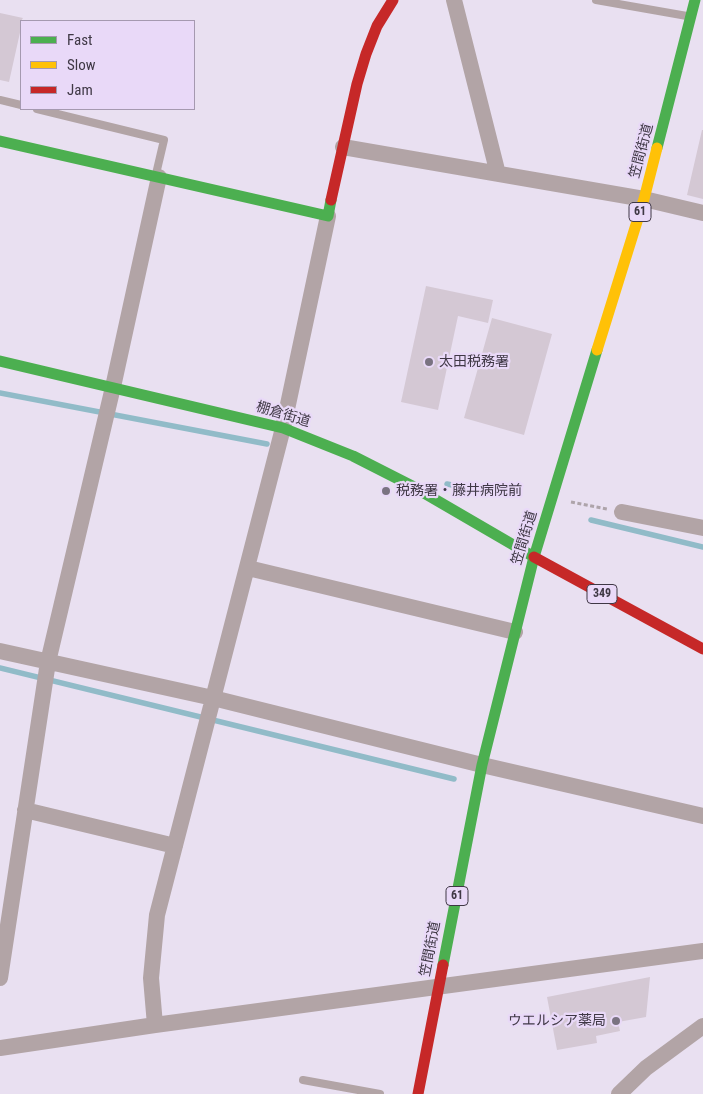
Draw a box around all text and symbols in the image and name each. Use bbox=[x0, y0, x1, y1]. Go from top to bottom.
legend bbox=[20, 20, 195, 110]
text: Fast bbox=[67, 31, 92, 49]
text: Slow bbox=[67, 56, 96, 74]
text: Jam bbox=[67, 81, 93, 99]
street label: 笠間街道 bbox=[627, 122, 657, 180]
road number: 61 bbox=[629, 202, 651, 222]
place label: 太田税務署 bbox=[439, 354, 509, 370]
marker: 太田税務署 bbox=[423, 356, 435, 368]
street label: 棚倉街道 bbox=[254, 399, 312, 431]
place label: 税務署・藤井病院前 bbox=[396, 483, 522, 499]
marker: 税務署・藤井病院前 bbox=[380, 485, 392, 497]
street label: 笠間街道 bbox=[509, 509, 541, 567]
road number: 349 bbox=[587, 584, 617, 604]
road number: 61 bbox=[446, 886, 468, 906]
street label: 笠間街道 bbox=[417, 920, 445, 978]
place label: ウエルシア薬局 bbox=[508, 1013, 606, 1029]
marker: ウエルシア薬局 bbox=[610, 1015, 622, 1027]

